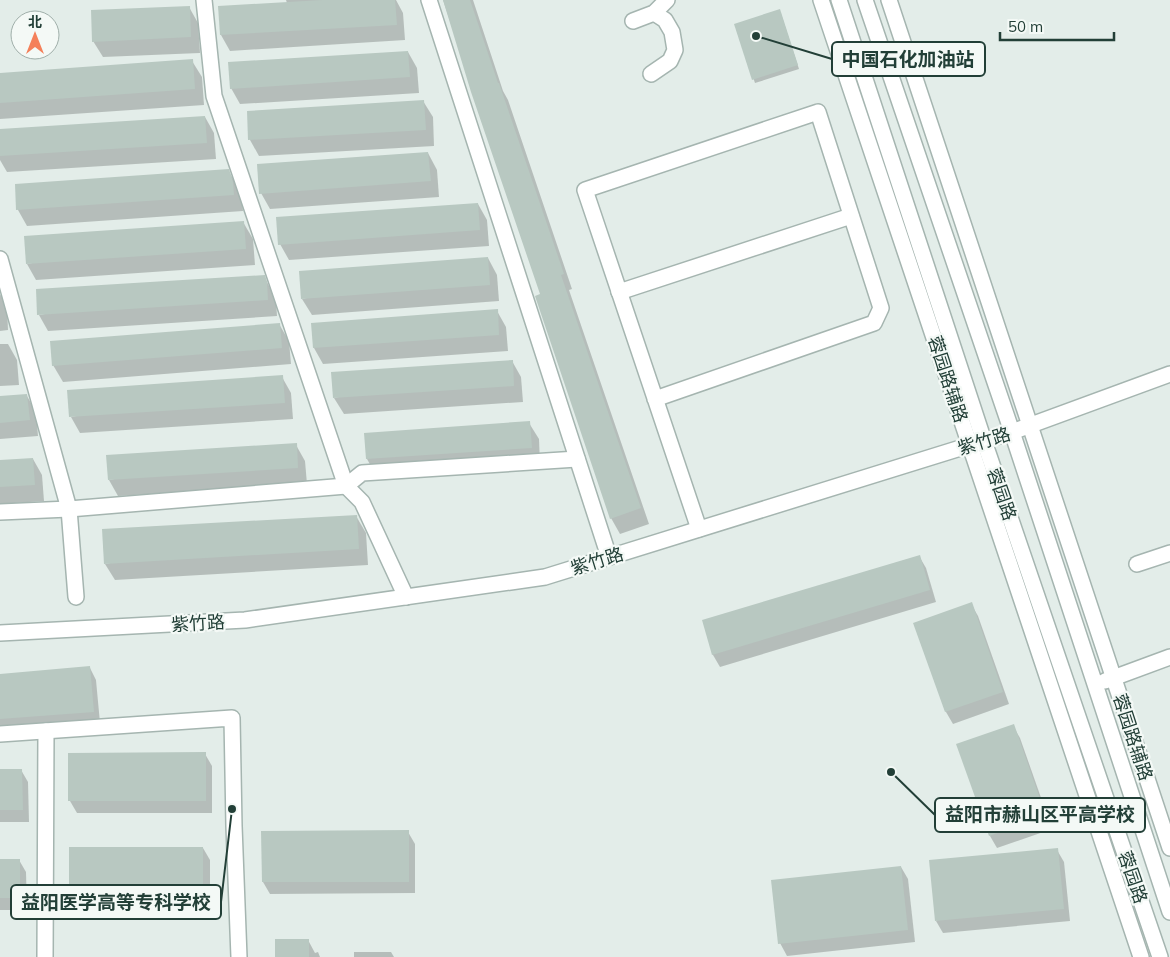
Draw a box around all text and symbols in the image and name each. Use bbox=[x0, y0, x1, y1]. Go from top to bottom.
north arrow bbox=[10, 10, 60, 60]
scale bar bbox=[1000, 10, 1114, 42]
text: 北 bbox=[28, 13, 42, 31]
text: 50 m bbox=[1008, 17, 1043, 36]
callout: 中国石化加油站 bbox=[832, 42, 985, 76]
text: 中国石化加油站 bbox=[841, 47, 975, 71]
street label: 蓉园路辅路 bbox=[923, 333, 973, 425]
street label: 紫竹路 bbox=[955, 422, 1013, 460]
street label: 蓉园路 bbox=[982, 465, 1022, 523]
street label: 紫竹路 bbox=[568, 542, 626, 580]
street label: 紫竹路 bbox=[170, 610, 226, 636]
street label: 蓉园路辅路 bbox=[1108, 691, 1158, 783]
callout: 益阳市赫山区平高学校 bbox=[935, 798, 1145, 832]
text: 益阳市赫山区平高学校 bbox=[945, 802, 1135, 826]
street label: 蓉园路 bbox=[1113, 848, 1153, 906]
callout: 益阳医学高等专科学校 bbox=[11, 885, 221, 919]
text: 益阳医学高等专科学校 bbox=[21, 890, 211, 914]

